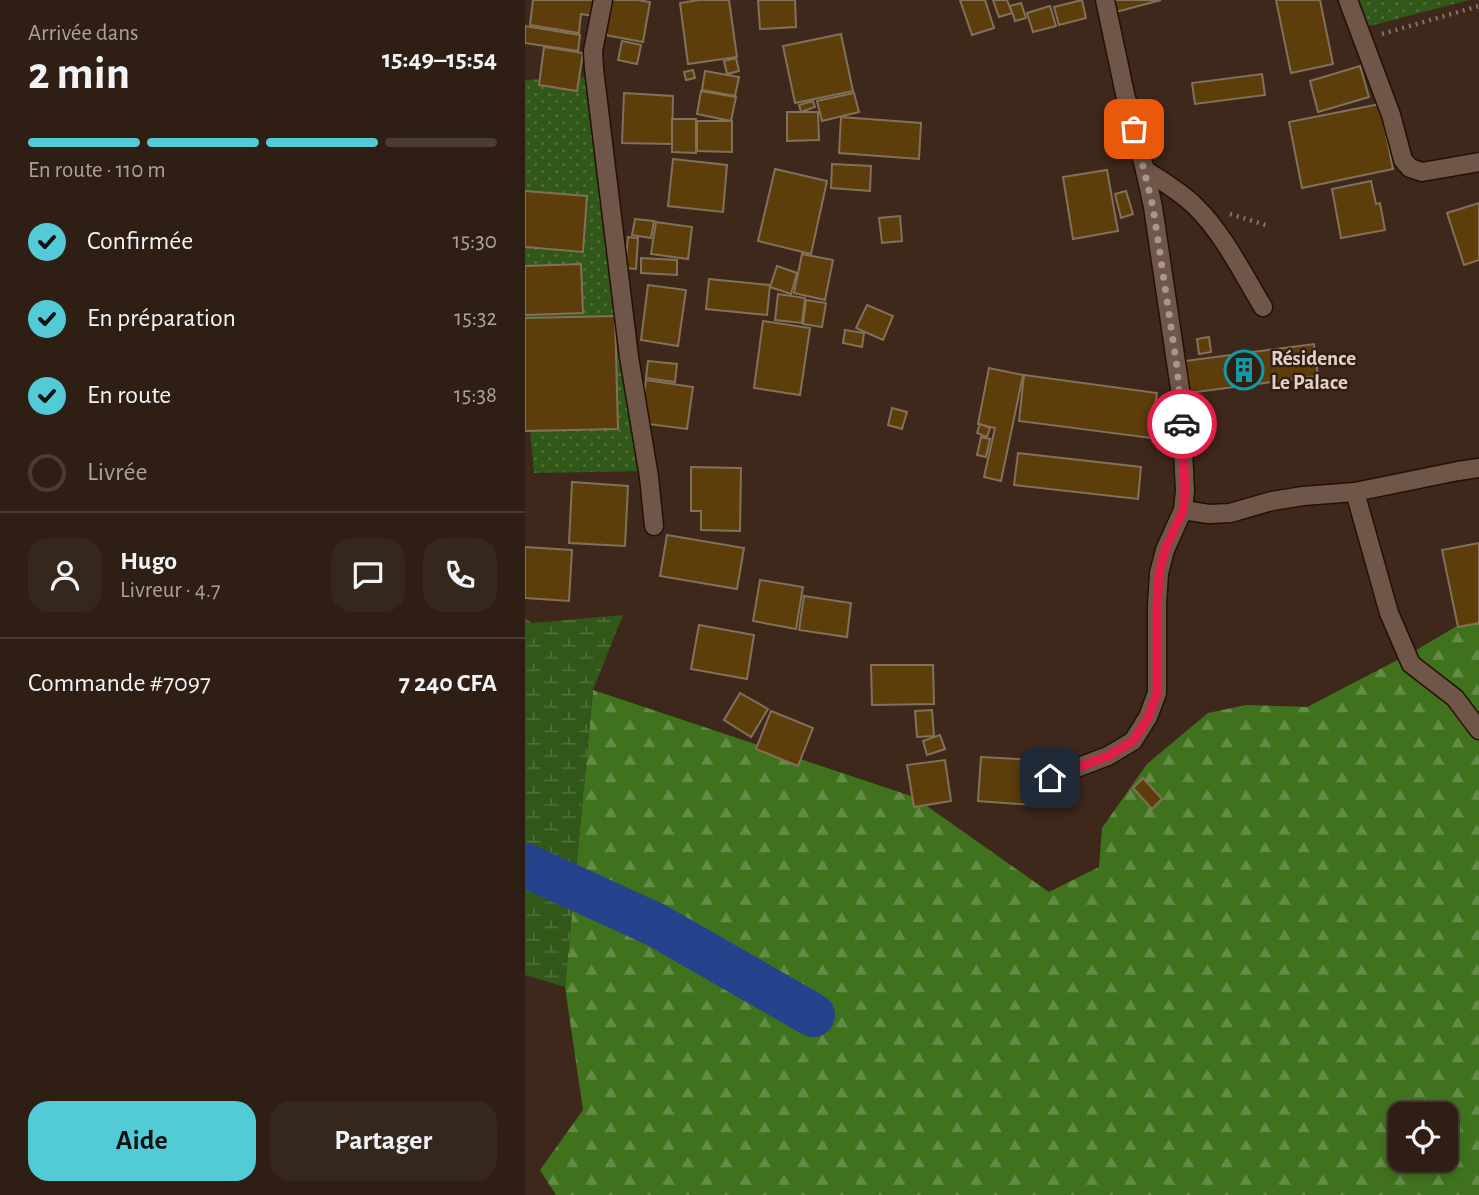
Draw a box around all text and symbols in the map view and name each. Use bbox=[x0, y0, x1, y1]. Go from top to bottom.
text: Arrivée dans bbox=[28, 22, 139, 45]
text: 15:49–15:54 bbox=[382, 46, 497, 72]
text: 2 min bbox=[28, 51, 130, 97]
pin bbox=[1104, 99, 1164, 159]
icon: bag bbox=[1115, 110, 1153, 148]
text: En route · 110 m bbox=[28, 159, 166, 182]
icon: check bbox=[28, 223, 66, 261]
text: Confirmée bbox=[87, 228, 193, 254]
text: 15:30 bbox=[453, 230, 497, 253]
icon: check bbox=[28, 300, 66, 338]
text: En préparation bbox=[87, 305, 236, 331]
text: 15:32 bbox=[454, 307, 497, 330]
place label: Résidence Le Palace bbox=[1271, 348, 1356, 393]
building icon: Résidence Le Palace bbox=[1223, 349, 1265, 391]
icon: check bbox=[28, 377, 66, 415]
text: En route bbox=[87, 382, 171, 408]
text: 15:38 bbox=[454, 384, 497, 407]
courier bbox=[1147, 389, 1217, 459]
icon: car bbox=[1163, 405, 1201, 443]
text: Livrée bbox=[87, 459, 147, 485]
button: person bbox=[28, 538, 102, 612]
button: chat bbox=[331, 538, 405, 612]
button: phone bbox=[423, 538, 497, 612]
text: Hugo bbox=[120, 548, 177, 574]
text: Livreur · 4.7 bbox=[120, 579, 221, 602]
text: Commande #7097 bbox=[28, 670, 211, 696]
text: 7 240 CFA bbox=[399, 670, 497, 696]
pin bbox=[1020, 748, 1080, 808]
icon: home bbox=[1031, 759, 1069, 797]
button: Aide bbox=[28, 1101, 256, 1181]
button: Partager bbox=[270, 1101, 497, 1181]
map controls bbox=[1388, 1102, 1458, 1172]
button: locate bbox=[1388, 1102, 1458, 1172]

